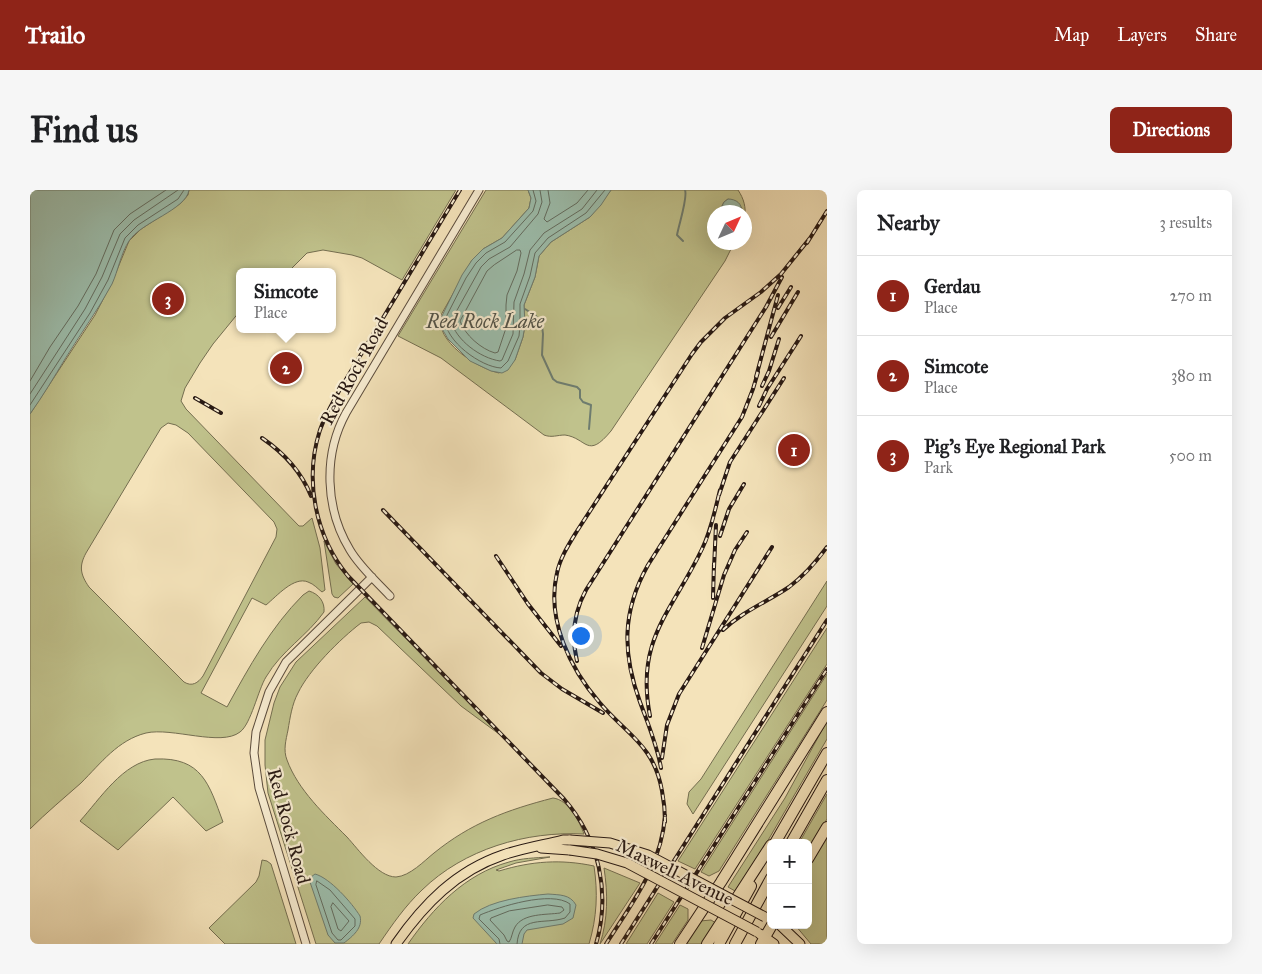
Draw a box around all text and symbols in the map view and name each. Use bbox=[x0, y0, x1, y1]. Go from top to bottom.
text: Trailo bbox=[25, 20, 85, 50]
text: Map bbox=[1054, 24, 1089, 46]
text: Layers bbox=[1117, 24, 1167, 46]
text: Share bbox=[1195, 24, 1237, 46]
button: Directions bbox=[1110, 107, 1232, 153]
text: Find us bbox=[30, 109, 138, 152]
north arrow bbox=[707, 205, 752, 250]
text: Nearby bbox=[877, 210, 940, 236]
text: 3 results bbox=[1159, 213, 1212, 232]
popup bbox=[236, 268, 336, 333]
text: Gerdau bbox=[924, 275, 981, 298]
pin: 3 bbox=[152, 280, 184, 318]
text: Simcote bbox=[254, 280, 318, 303]
text: 1 bbox=[890, 286, 896, 305]
text: 270 m bbox=[1170, 286, 1212, 305]
text: Place bbox=[924, 298, 958, 317]
text: Place bbox=[254, 303, 287, 322]
water label: Red Rock Lake bbox=[425, 309, 545, 333]
street label: Red Rock Road bbox=[315, 313, 393, 429]
pin: 2 bbox=[270, 349, 302, 387]
text: Simcote bbox=[924, 355, 988, 378]
text: 2 bbox=[889, 366, 897, 385]
text: 380 m bbox=[1171, 366, 1212, 385]
text: Place bbox=[924, 378, 958, 397]
pin: 1 bbox=[778, 431, 810, 469]
text: Pig's Eye Regional Park bbox=[924, 435, 1105, 458]
text: 3 bbox=[890, 446, 896, 465]
text: 500 m bbox=[1169, 446, 1212, 465]
text: Park bbox=[924, 458, 953, 477]
your location bbox=[568, 623, 594, 649]
street label: Red Rock Road bbox=[262, 765, 316, 887]
street label: Maxwell Avenue bbox=[613, 834, 737, 910]
map controls bbox=[767, 839, 812, 929]
button: + bbox=[767, 839, 812, 884]
button: − bbox=[767, 884, 812, 929]

